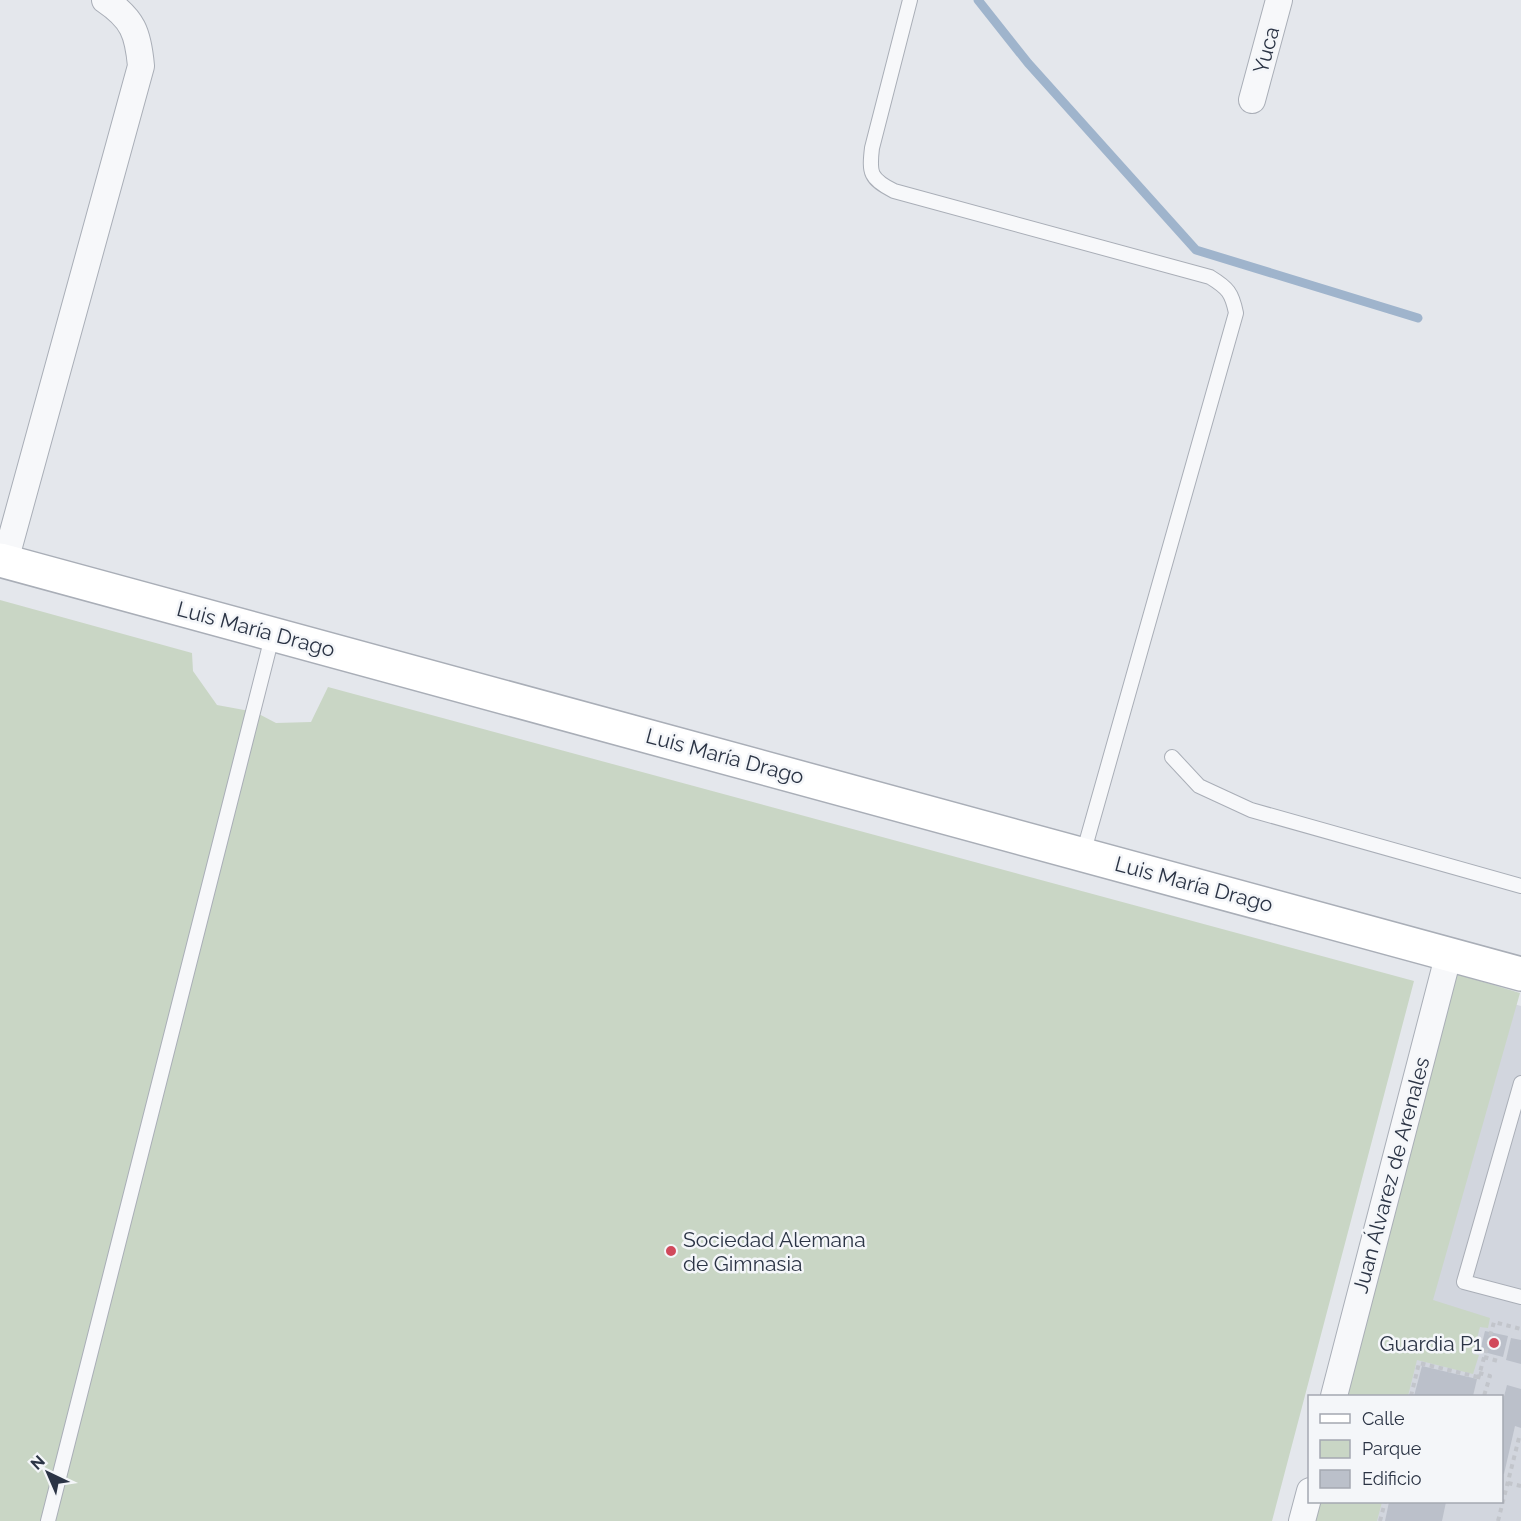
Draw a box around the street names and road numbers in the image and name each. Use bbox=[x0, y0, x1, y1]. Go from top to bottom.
street label: Yuca bbox=[1248, 24, 1284, 76]
street label: Luis María Drago bbox=[174, 596, 338, 662]
street label: Luis María Drago bbox=[643, 723, 807, 789]
street label: Luis María Drago bbox=[1112, 851, 1276, 917]
street label: Juan Álvarez de Arenales bbox=[1347, 1054, 1435, 1296]

